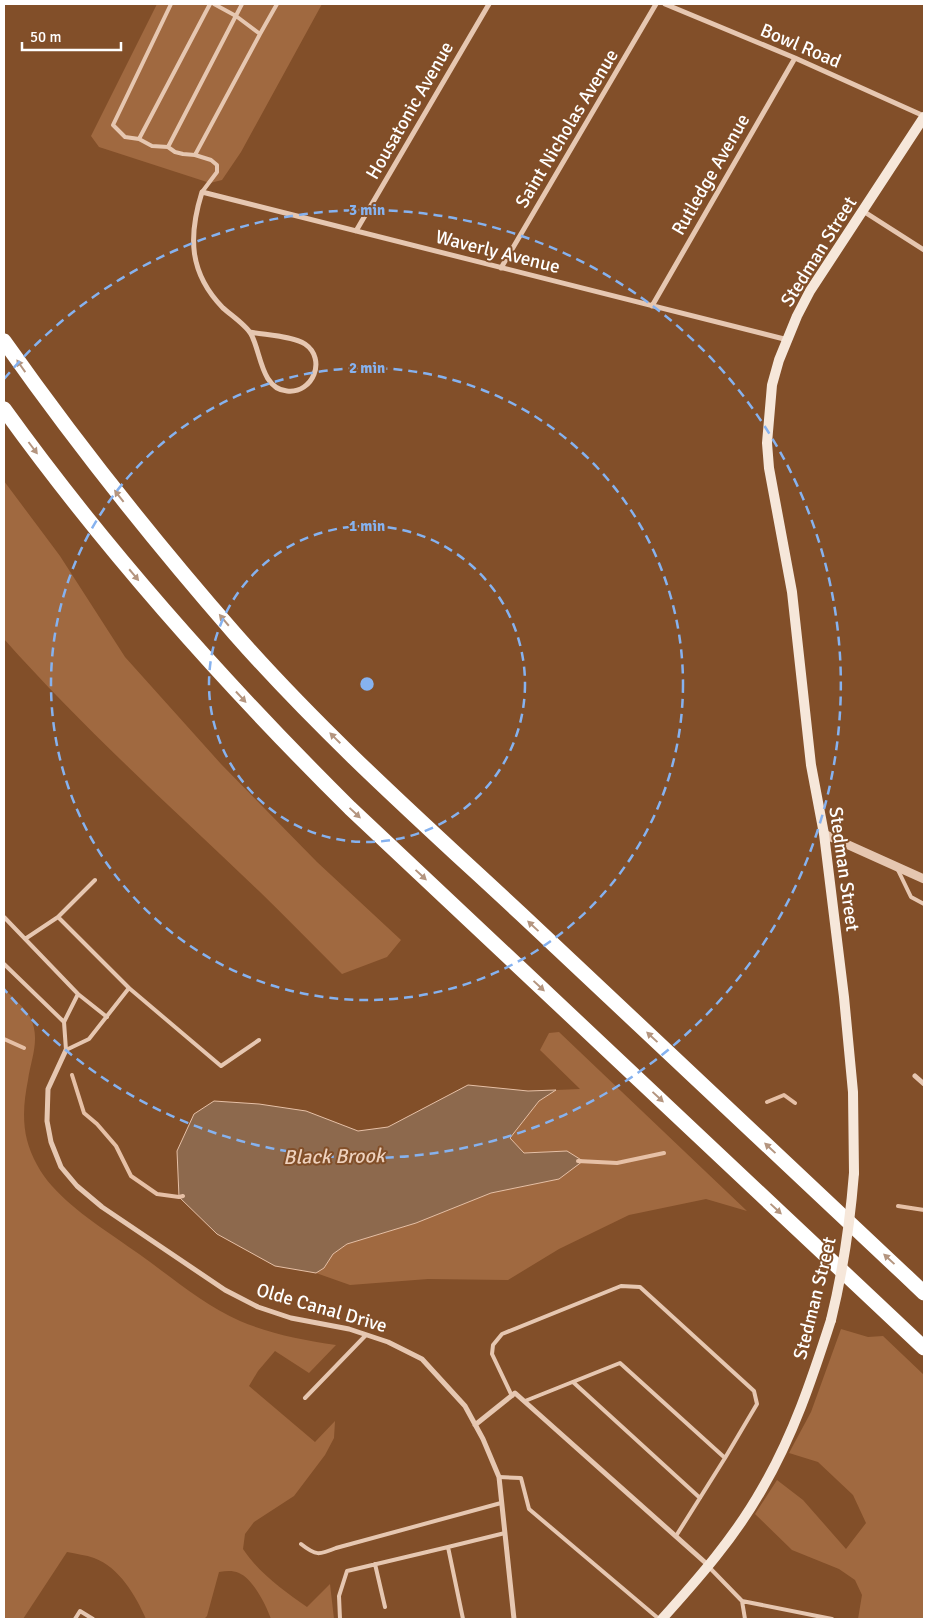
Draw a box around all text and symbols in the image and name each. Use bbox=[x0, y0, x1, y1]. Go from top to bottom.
street label: Bowl Road bbox=[757, 18, 845, 74]
scale bar bbox=[22, 20, 121, 52]
text: 50 m bbox=[30, 28, 61, 46]
street label: Housatonic Avenue bbox=[361, 37, 459, 184]
street label: Saint Nicholas Avenue bbox=[510, 45, 624, 212]
street label: Rutledge Avenue bbox=[666, 110, 755, 239]
street label: Stedman Street bbox=[775, 192, 862, 311]
text: 3 min bbox=[349, 201, 385, 219]
street label: Waverly Avenue bbox=[433, 225, 563, 279]
one-way arrow bbox=[16, 359, 26, 373]
text: 2 min bbox=[349, 359, 385, 377]
one-way arrow bbox=[28, 441, 38, 455]
one-way arrow bbox=[114, 489, 125, 502]
text: 1 min bbox=[349, 517, 385, 535]
one-way arrow bbox=[128, 569, 140, 581]
one-way arrow bbox=[218, 614, 229, 627]
centre of rings bbox=[358, 675, 376, 693]
one-way arrow bbox=[235, 691, 247, 703]
one-way arrow bbox=[329, 732, 341, 744]
street label: Stedman Street bbox=[823, 805, 865, 933]
one-way arrow bbox=[349, 807, 361, 819]
one-way arrow bbox=[414, 869, 426, 881]
one-way arrow bbox=[527, 920, 539, 932]
one-way arrow bbox=[533, 980, 545, 992]
one-way arrow bbox=[646, 1031, 658, 1043]
one-way arrow bbox=[651, 1091, 663, 1103]
one-way arrow bbox=[765, 1142, 777, 1154]
water label: Black Brook bbox=[283, 1143, 387, 1170]
one-way arrow bbox=[770, 1203, 782, 1215]
street label: Stedman Street bbox=[788, 1234, 842, 1362]
one-way arrow bbox=[883, 1253, 895, 1265]
street label: Olde Canal Drive bbox=[254, 1278, 390, 1338]

